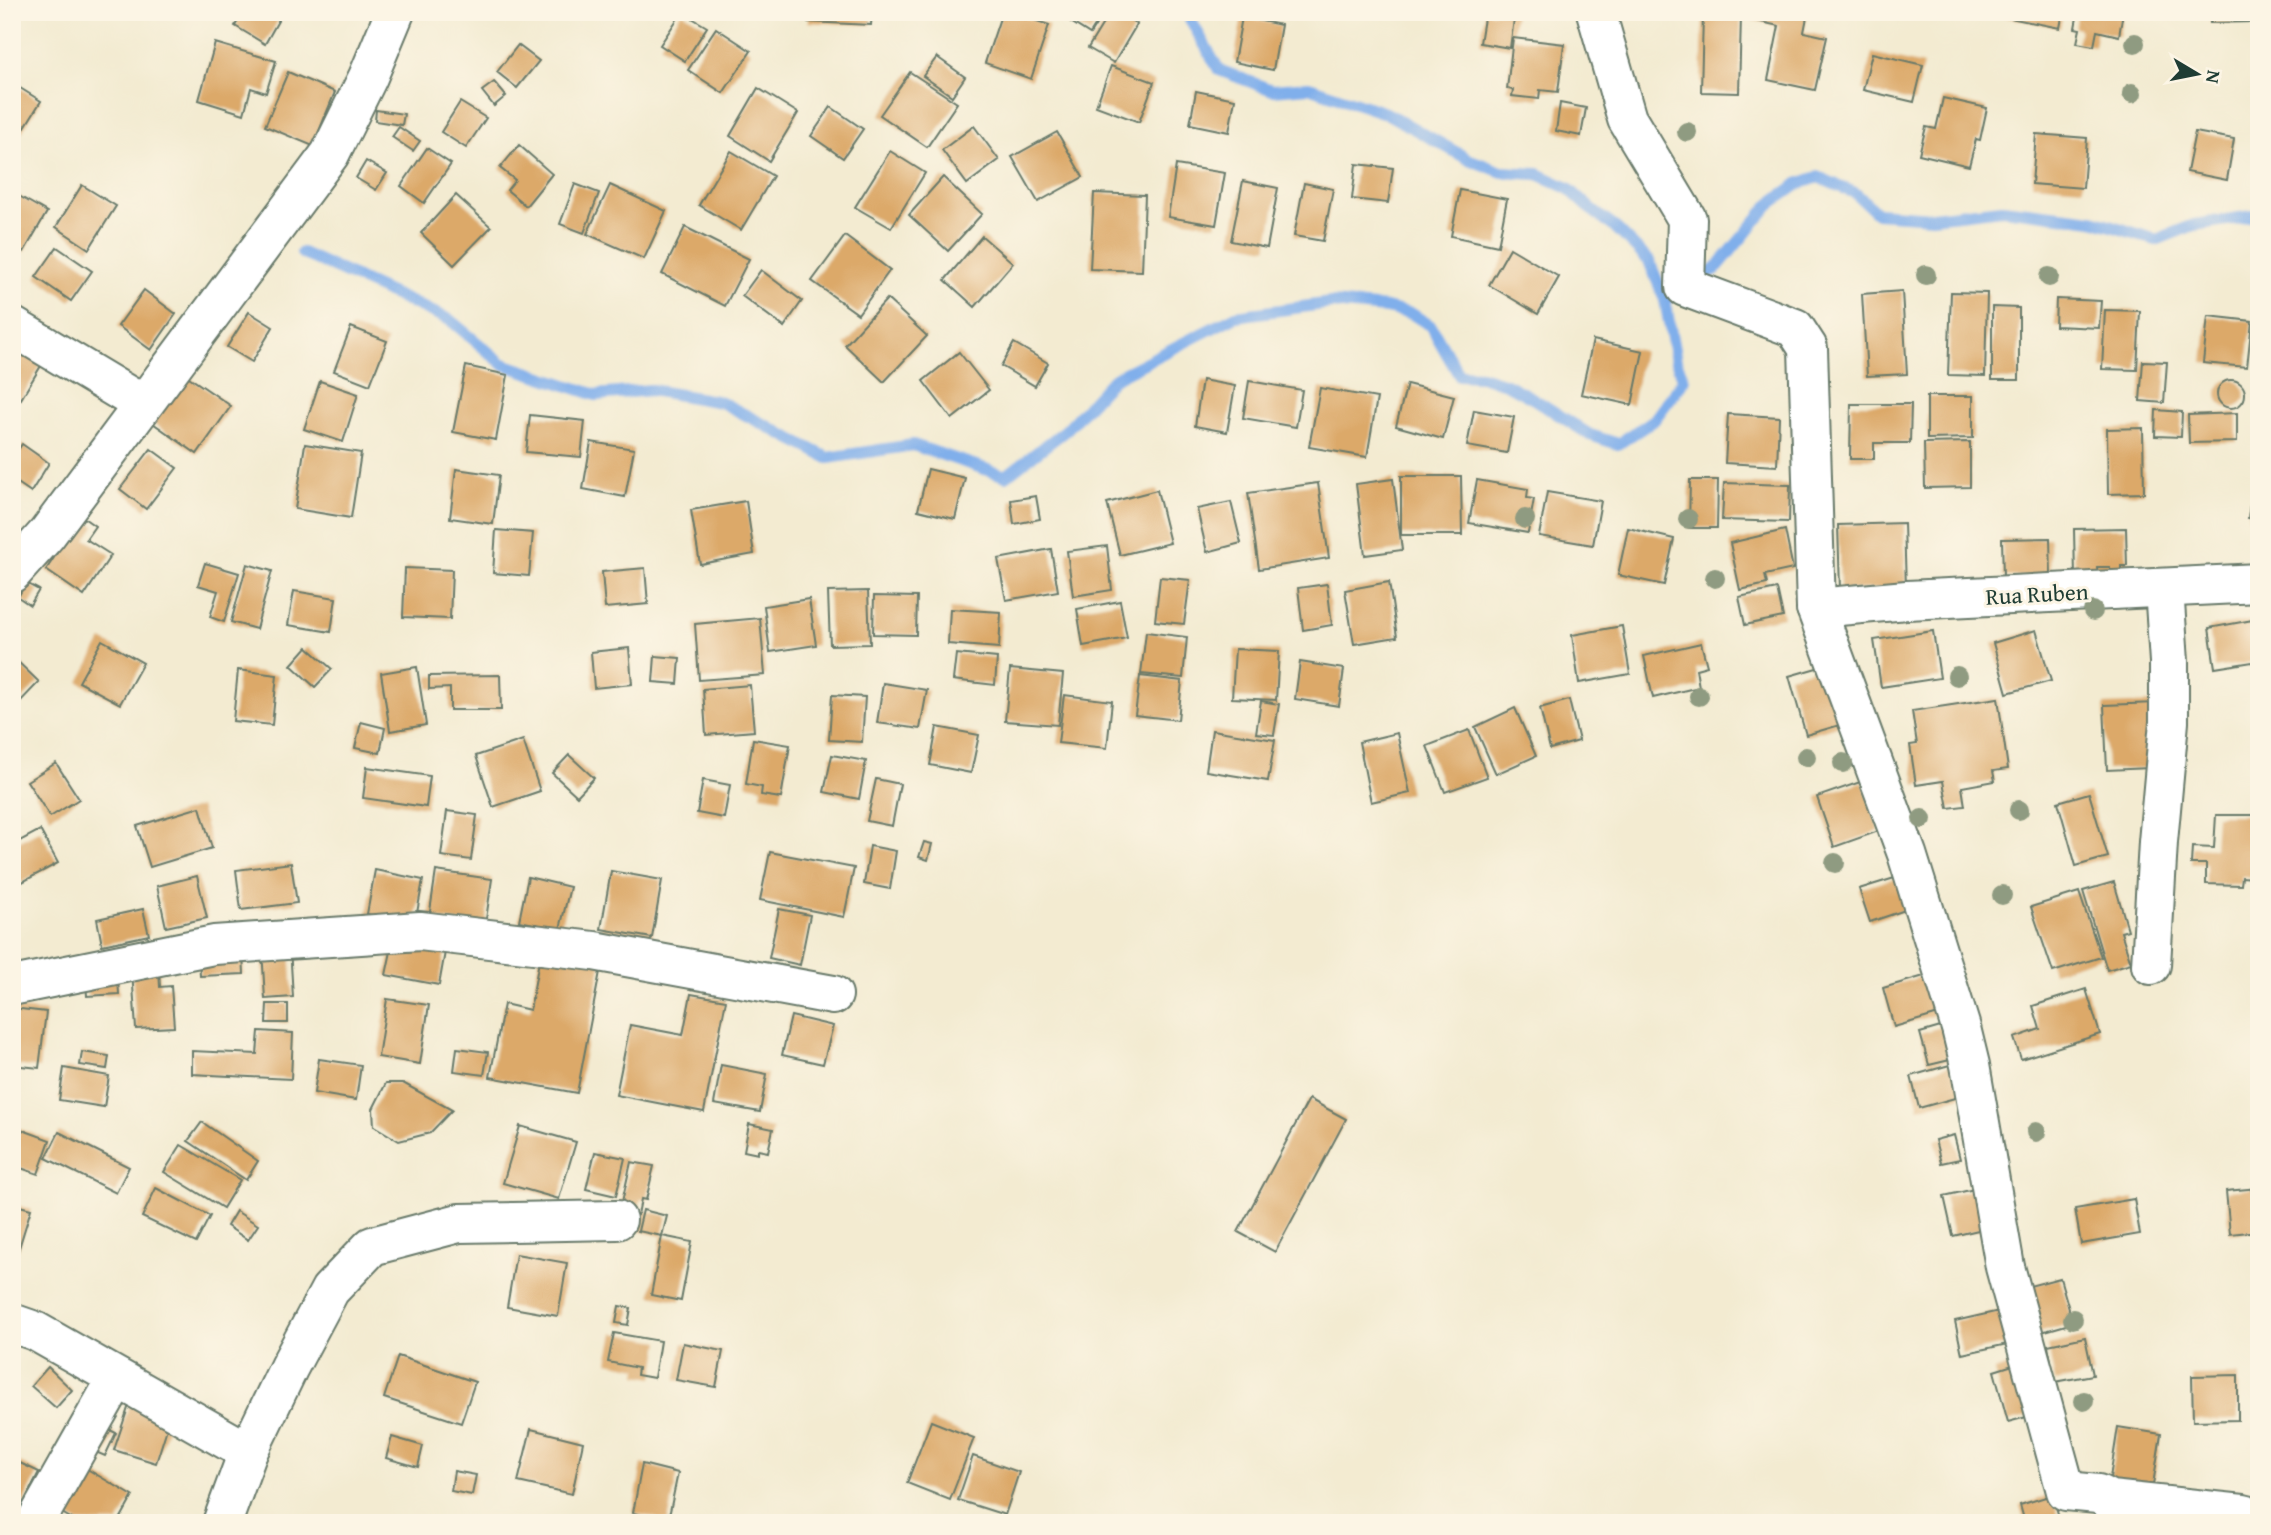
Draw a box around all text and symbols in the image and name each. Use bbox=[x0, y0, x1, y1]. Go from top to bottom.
north arrow bbox=[2162, 38, 2232, 108]
text: N bbox=[2199, 68, 2229, 86]
street label: Rua Ruben bbox=[1985, 574, 2089, 613]

